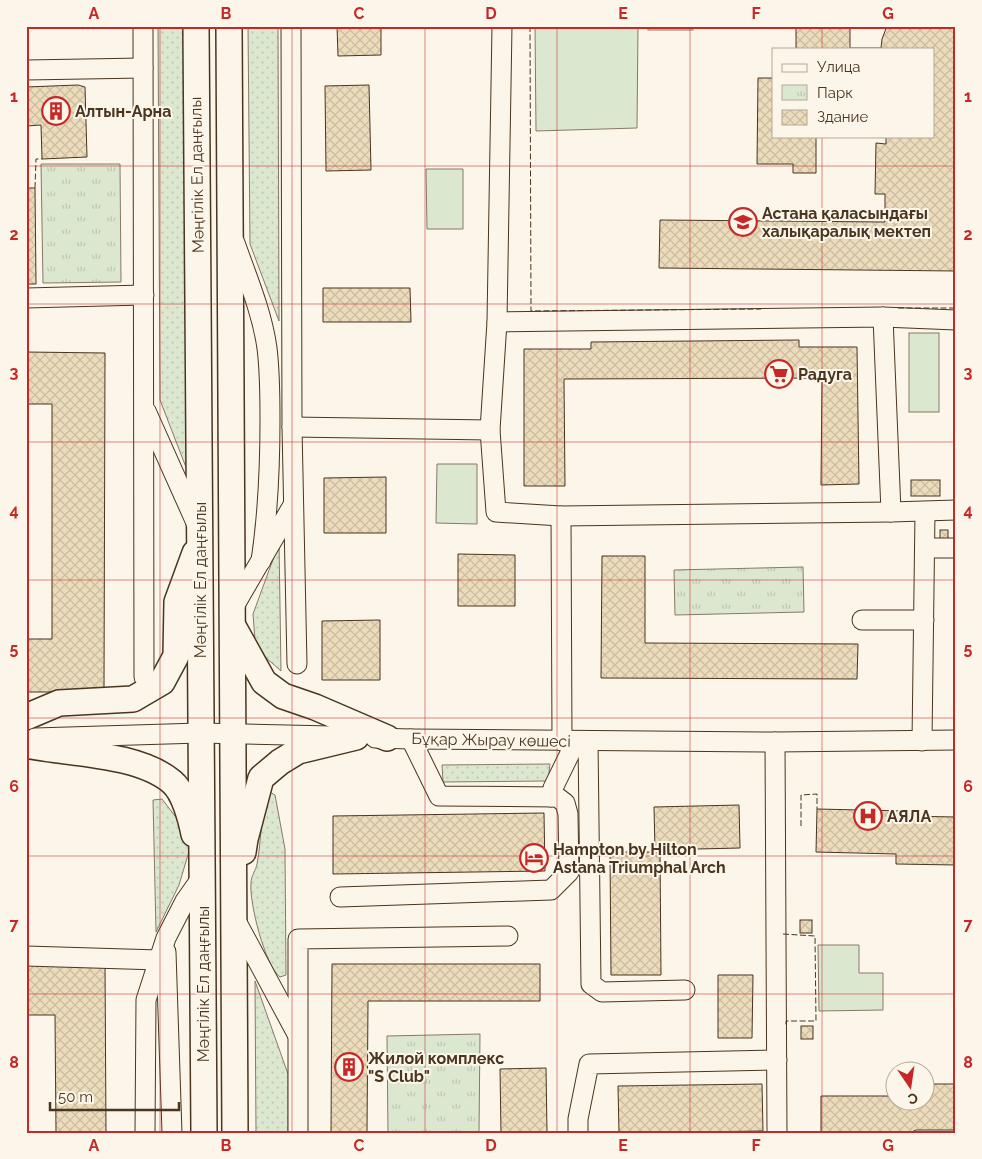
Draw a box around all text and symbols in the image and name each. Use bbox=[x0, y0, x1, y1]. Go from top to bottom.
text: A bbox=[89, 4, 100, 23]
text: B bbox=[221, 4, 232, 23]
text: C bbox=[354, 4, 365, 23]
text: D bbox=[485, 4, 497, 23]
text: E bbox=[618, 4, 628, 23]
text: F bbox=[751, 4, 761, 23]
text: G bbox=[882, 4, 894, 23]
legend bbox=[772, 48, 934, 138]
text: Улица bbox=[817, 58, 861, 76]
text: Парк bbox=[817, 84, 853, 102]
text: 1 bbox=[10, 87, 18, 106]
text: 1 bbox=[964, 87, 972, 106]
building icon: Алтын-Арна bbox=[41, 96, 71, 126]
street label: Мәңгілік Ел даңғылы bbox=[186, 97, 208, 253]
place label: Алтын-Арна bbox=[75, 102, 171, 121]
text: Здание bbox=[817, 108, 869, 126]
place label: Астана қаласындағы халықаралық мектеп bbox=[762, 204, 931, 241]
school or university icon: Астана қаласындағы халықаралық мектеп bbox=[728, 207, 758, 237]
text: 2 bbox=[9, 225, 19, 244]
text: 2 bbox=[963, 225, 973, 244]
supermarket icon: Радуга bbox=[764, 359, 794, 389]
text: 3 bbox=[10, 363, 19, 382]
text: 3 bbox=[964, 363, 973, 382]
place label: Радуга bbox=[798, 365, 852, 384]
text: 4 bbox=[9, 501, 19, 520]
text: 4 bbox=[963, 501, 973, 520]
street label: Мәңгілік Ел даңғылы bbox=[191, 502, 210, 658]
text: 5 bbox=[10, 639, 19, 658]
text: 5 bbox=[964, 639, 973, 658]
street label: Бұқар Жырау көшесі bbox=[411, 729, 571, 751]
text: 6 bbox=[9, 777, 19, 796]
text: 6 bbox=[963, 777, 973, 796]
hospital icon: АЯЛА bbox=[853, 801, 883, 831]
place label: АЯЛА bbox=[887, 807, 931, 826]
place label: Hampton by Hilton Astana Triumphal Arch bbox=[553, 840, 726, 877]
hotel icon: Hampton by Hilton Astana Triumphal Arch bbox=[519, 843, 549, 873]
street label: Мәңгілік Ел даңғылы bbox=[194, 906, 213, 1062]
text: 7 bbox=[10, 915, 19, 934]
text: 7 bbox=[964, 915, 973, 934]
place label: Жилой комплекс "S Club" bbox=[368, 1049, 504, 1086]
building icon: Жилой комплекс "S Club" bbox=[334, 1052, 364, 1082]
text: 8 bbox=[9, 1053, 19, 1072]
text: 8 bbox=[963, 1053, 973, 1072]
north arrow bbox=[884, 1062, 934, 1112]
scale bar bbox=[50, 1079, 179, 1111]
text: 50 m bbox=[58, 1088, 93, 1106]
text: С bbox=[906, 1090, 919, 1108]
text: A bbox=[89, 1136, 100, 1155]
text: B bbox=[221, 1136, 232, 1155]
text: C bbox=[354, 1136, 365, 1155]
text: D bbox=[485, 1136, 497, 1155]
text: E bbox=[618, 1136, 628, 1155]
text: F bbox=[751, 1136, 761, 1155]
text: G bbox=[882, 1136, 894, 1155]

